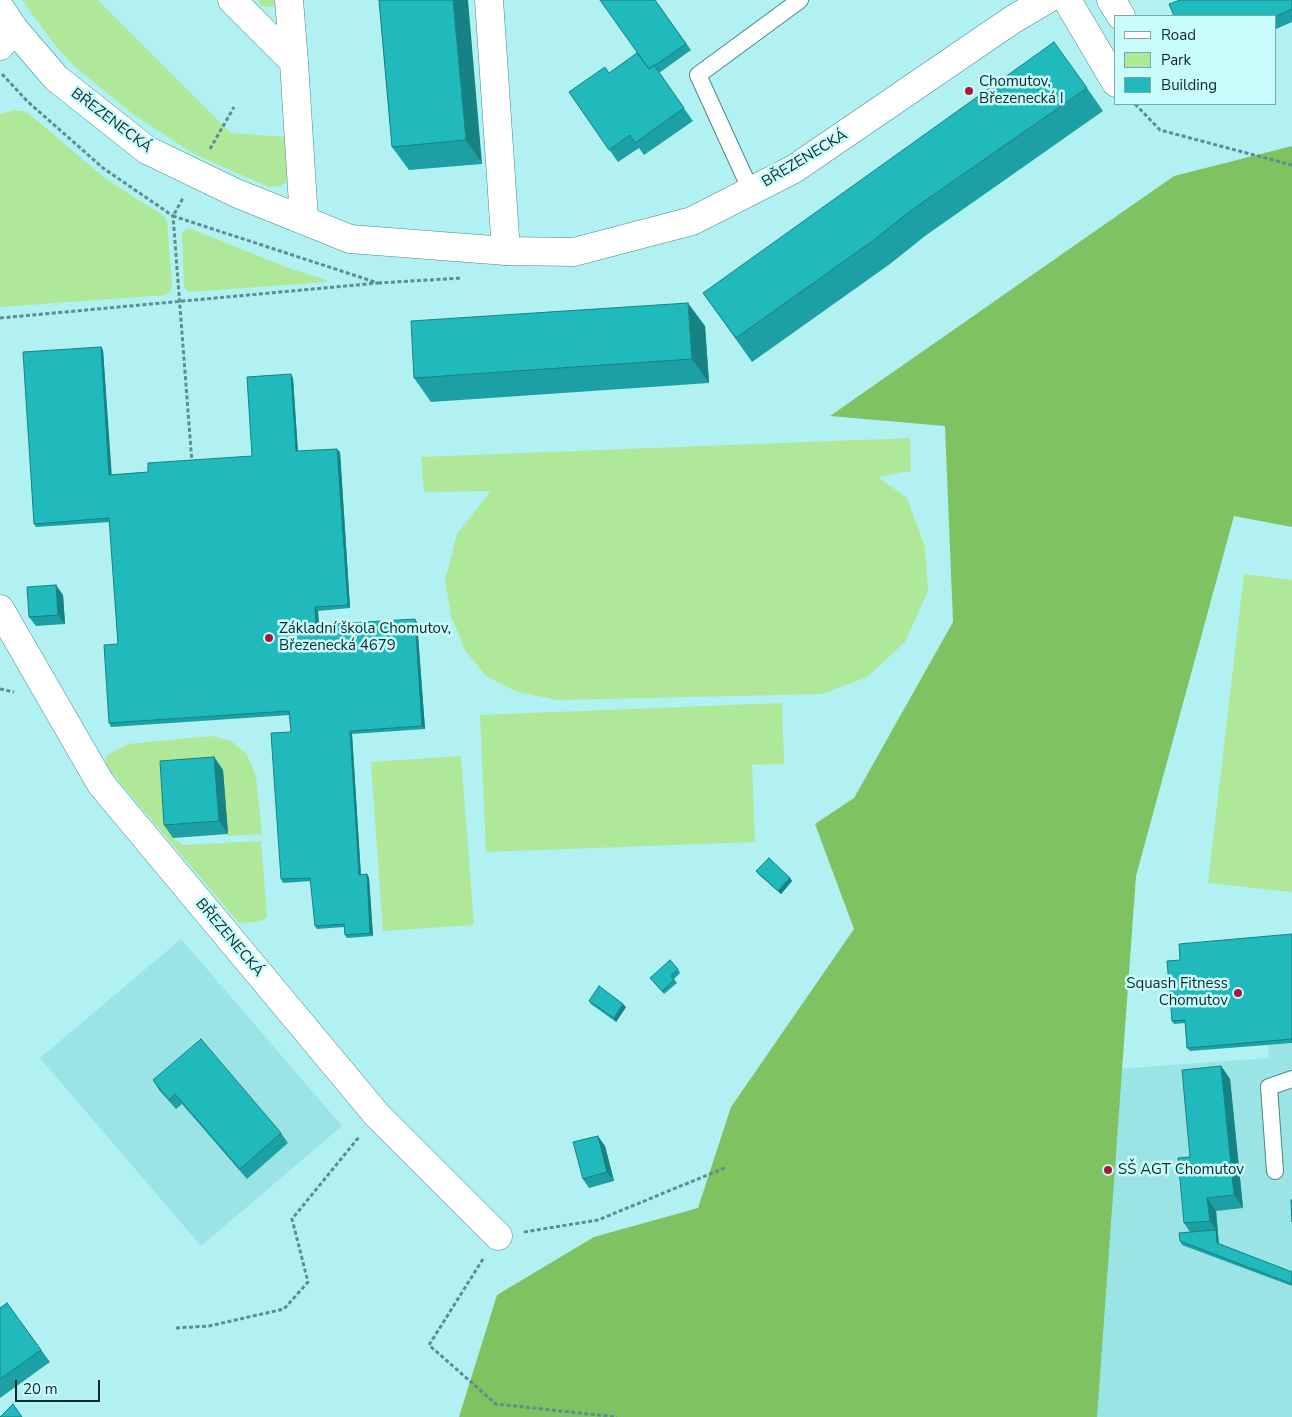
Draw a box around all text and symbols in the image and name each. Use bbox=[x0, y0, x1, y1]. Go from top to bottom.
legend bbox=[1114, 15, 1277, 105]
text: Road bbox=[1161, 25, 1196, 45]
text: Park bbox=[1161, 50, 1191, 70]
place label: Chomutov, Březenecká I bbox=[979, 73, 1064, 108]
text: Building bbox=[1161, 75, 1217, 95]
street label: BŘEZENECKÁ bbox=[67, 85, 155, 157]
marker: Chomutov, Březenecká I bbox=[963, 85, 975, 97]
street label: BŘEZENECKÁ bbox=[759, 126, 851, 192]
place label: Základní škola Chomutov, Březenecká 4679 bbox=[279, 620, 451, 655]
marker: Základní škola Chomutov, Březenecká 4679 bbox=[263, 632, 275, 644]
street label: BŘEZENECKÁ bbox=[191, 895, 267, 981]
place label: Squash Fitness Chomutov bbox=[1126, 975, 1228, 1010]
marker: Squash Fitness Chomutov bbox=[1232, 987, 1244, 999]
place label: SŠ AGT Chomutov bbox=[1118, 1161, 1244, 1179]
marker: SŠ AGT Chomutov bbox=[1102, 1164, 1114, 1176]
scale bar bbox=[18, 1370, 102, 1402]
text: 20 m bbox=[23, 1379, 58, 1399]

